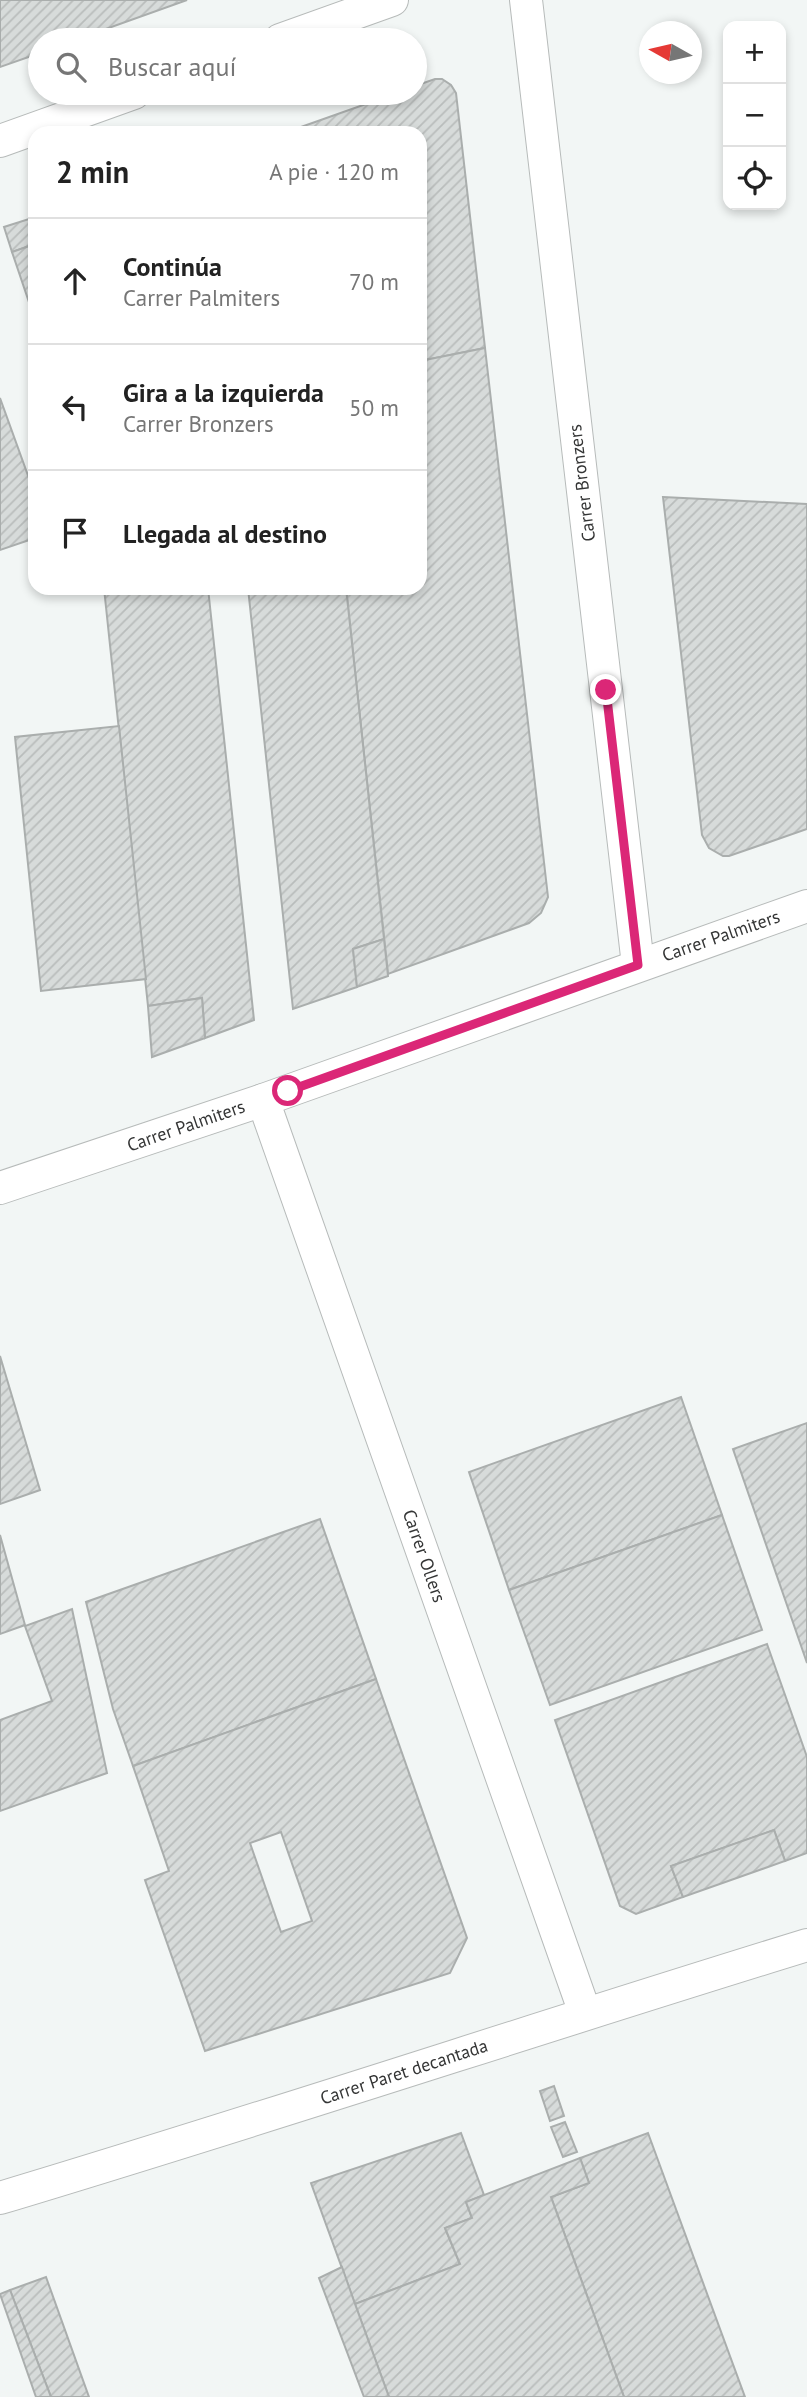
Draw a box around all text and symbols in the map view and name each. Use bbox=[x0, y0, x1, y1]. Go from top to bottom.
north arrow bbox=[639, 21, 702, 84]
map controls bbox=[723, 21, 786, 210]
button: + bbox=[723, 21, 786, 84]
search box bbox=[28, 28, 427, 105]
icon: search bbox=[52, 48, 90, 86]
text: Buscar aquí bbox=[108, 50, 236, 83]
button: − bbox=[723, 84, 786, 147]
button: locate bbox=[723, 147, 786, 210]
text: 2 min bbox=[56, 152, 129, 191]
text: A pie · 120 m bbox=[269, 157, 399, 186]
text: Continúa bbox=[123, 250, 222, 283]
icon: ahead bbox=[56, 262, 94, 300]
text: 70 m bbox=[349, 267, 399, 296]
text: Carrer Palmiters bbox=[123, 283, 280, 312]
text: Gira a la izquierda bbox=[123, 376, 324, 409]
icon: left bbox=[56, 388, 94, 426]
text: 50 m bbox=[349, 393, 399, 422]
text: Carrer Bronzers bbox=[123, 409, 274, 438]
street label: Carrer Bronzers bbox=[563, 423, 600, 543]
icon: arrive bbox=[56, 514, 94, 552]
text: Llegada al destino bbox=[123, 517, 327, 550]
route end bbox=[590, 674, 621, 705]
street label: Carrer Palmiters bbox=[659, 905, 783, 966]
route start bbox=[272, 1075, 303, 1106]
street label: Carrer Palmiters bbox=[124, 1095, 248, 1156]
street label: Carrer Ollers bbox=[398, 1506, 451, 1605]
street label: Carrer Paret decantada bbox=[317, 2034, 491, 2109]

